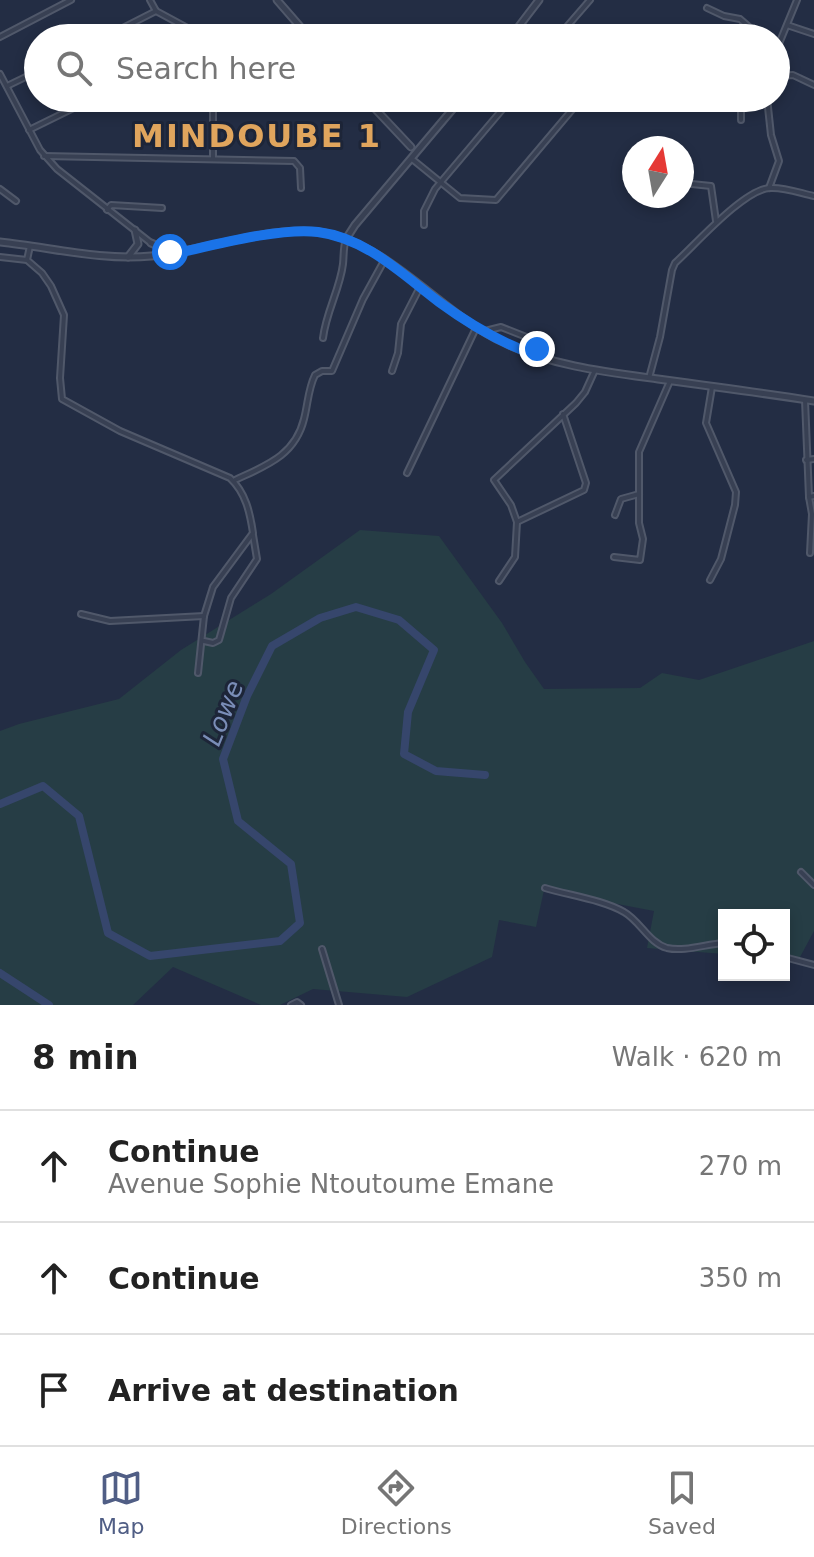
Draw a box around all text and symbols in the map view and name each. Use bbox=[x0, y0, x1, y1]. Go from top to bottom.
search box bbox=[24, 24, 790, 112]
icon: search bbox=[52, 46, 96, 90]
text: Search here bbox=[116, 51, 296, 86]
district label: MINDOUBE 1 bbox=[132, 117, 382, 155]
north arrow bbox=[622, 136, 694, 208]
route start bbox=[152, 234, 188, 270]
route end bbox=[519, 331, 555, 367]
water label: Lowe bbox=[196, 676, 250, 750]
map controls bbox=[718, 909, 790, 981]
button: locate bbox=[718, 909, 790, 981]
text: 8 min bbox=[32, 1037, 139, 1077]
text: Walk · 620 m bbox=[612, 1042, 782, 1072]
text: Continue bbox=[108, 1134, 260, 1169]
icon: ahead bbox=[32, 1144, 76, 1188]
text: 270 m bbox=[699, 1151, 782, 1181]
text: Avenue Sophie Ntoutoume Emane bbox=[108, 1169, 554, 1199]
icon: ahead bbox=[32, 1256, 76, 1300]
text: Continue bbox=[108, 1261, 260, 1296]
text: 350 m bbox=[699, 1263, 782, 1293]
icon: arrive bbox=[32, 1368, 76, 1412]
text: Arrive at destination bbox=[108, 1373, 459, 1408]
tab: Map bbox=[98, 1466, 145, 1539]
tab: Directions bbox=[341, 1466, 452, 1539]
tab: Saved bbox=[648, 1466, 716, 1539]

